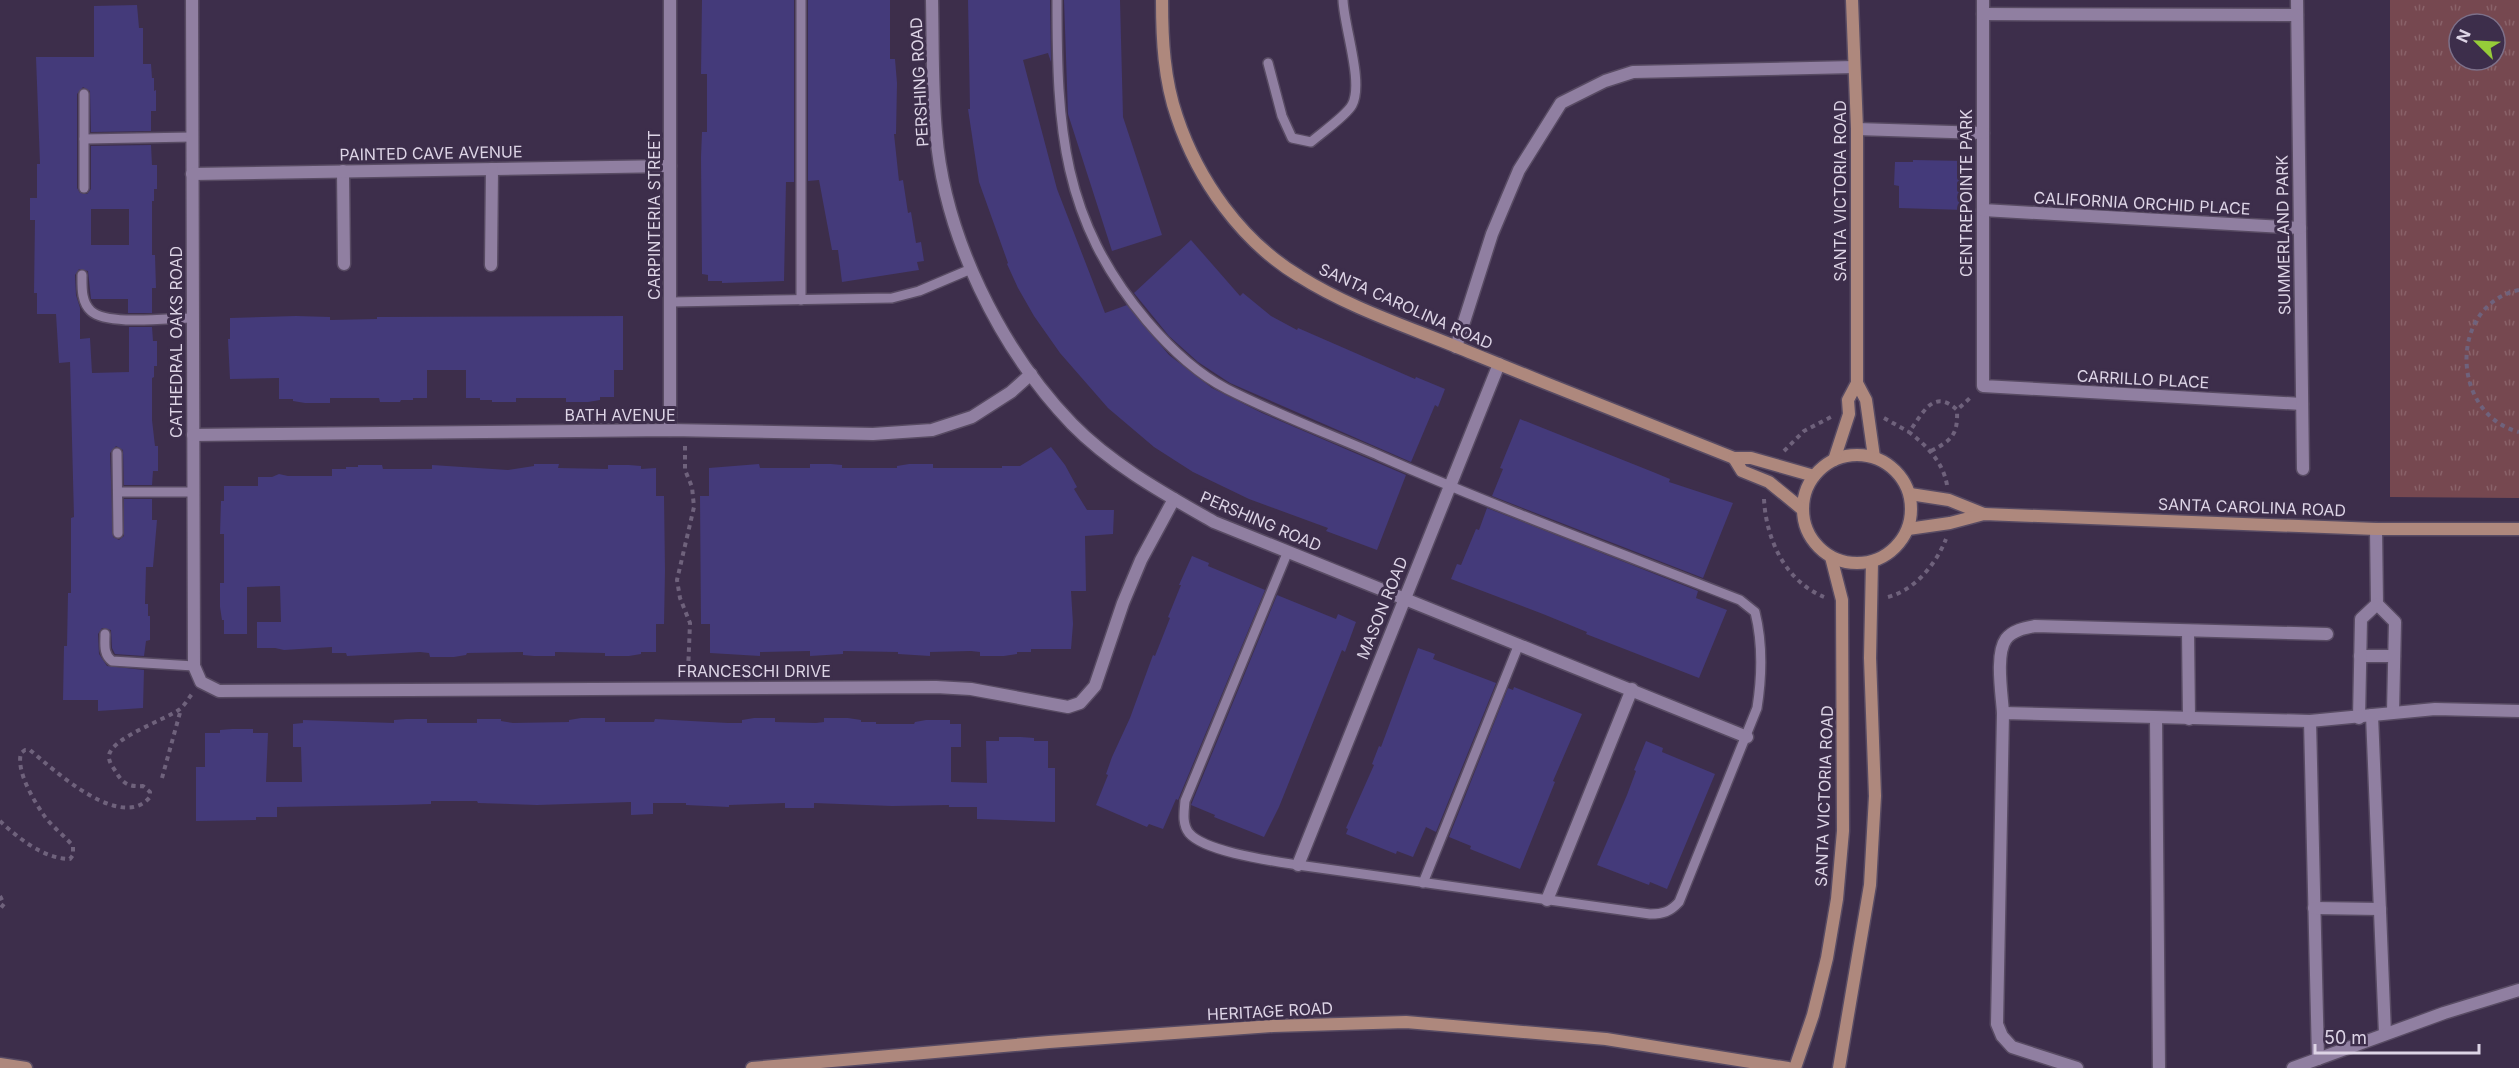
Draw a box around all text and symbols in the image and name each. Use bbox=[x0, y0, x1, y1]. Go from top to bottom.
north arrow bbox=[2447, 12, 2507, 72]
street label: PERSHING ROAD bbox=[906, 17, 932, 147]
text: N bbox=[2452, 26, 2475, 46]
street label: SANTA VICTORIA ROAD bbox=[1830, 100, 1850, 282]
street label: CENTREPOINTE PARK bbox=[1956, 109, 1976, 277]
street label: CARPINTERIA STREET bbox=[644, 130, 664, 300]
street label: PAINTED CAVE AVENUE bbox=[339, 141, 523, 165]
street label: SUMMERLAND PARK bbox=[2272, 154, 2294, 315]
street label: CALIFORNIA ORCHID PLACE bbox=[2033, 187, 2251, 219]
street label: CATHEDRAL OAKS ROAD bbox=[166, 246, 186, 438]
street label: SANTA CAROLINA ROAD bbox=[1316, 259, 1496, 353]
street label: CARRILLO PLACE bbox=[2076, 366, 2210, 392]
street label: BATH AVENUE bbox=[564, 405, 676, 425]
street label: PERSHING ROAD bbox=[1197, 486, 1325, 556]
street label: SANTA CAROLINA ROAD bbox=[2158, 494, 2346, 520]
street label: MASON ROAD bbox=[1352, 554, 1412, 662]
street label: FRANCESCHI DRIVE bbox=[677, 661, 831, 681]
street label: SANTA VICTORIA ROAD bbox=[1811, 705, 1837, 887]
street label: HERITAGE ROAD bbox=[1206, 998, 1334, 1024]
scale bar bbox=[2315, 1017, 2478, 1055]
text: 50 m bbox=[2324, 1027, 2367, 1048]

